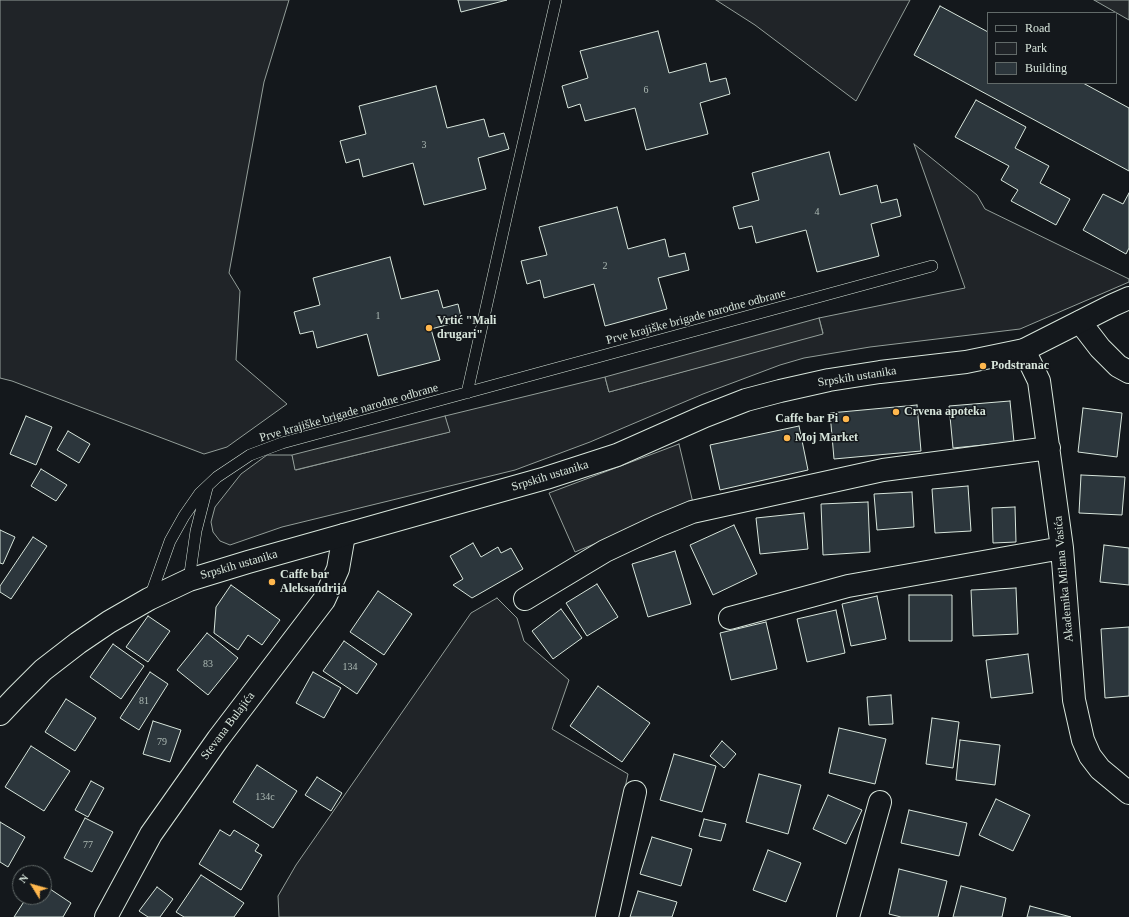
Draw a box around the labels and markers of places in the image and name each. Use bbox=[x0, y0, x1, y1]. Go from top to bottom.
place label: Vrtić "Mali drugari" bbox=[437, 314, 496, 342]
marker: Vrtić "Mali drugari" bbox=[424, 323, 434, 333]
place label: Podstranac bbox=[991, 359, 1049, 373]
marker: Podstranac bbox=[978, 361, 988, 371]
place label: Crvena apoteka bbox=[904, 405, 986, 419]
marker: Crvena apoteka bbox=[891, 407, 901, 417]
place label: Caffe bar Pi bbox=[775, 412, 838, 426]
marker: Caffe bar Pi bbox=[841, 414, 851, 424]
place label: Moj Market bbox=[795, 431, 858, 445]
marker: Moj Market bbox=[782, 433, 792, 443]
place label: Caffe bar Aleksandrija bbox=[280, 568, 347, 596]
marker: Caffe bar Aleksandrija bbox=[267, 577, 277, 587]

